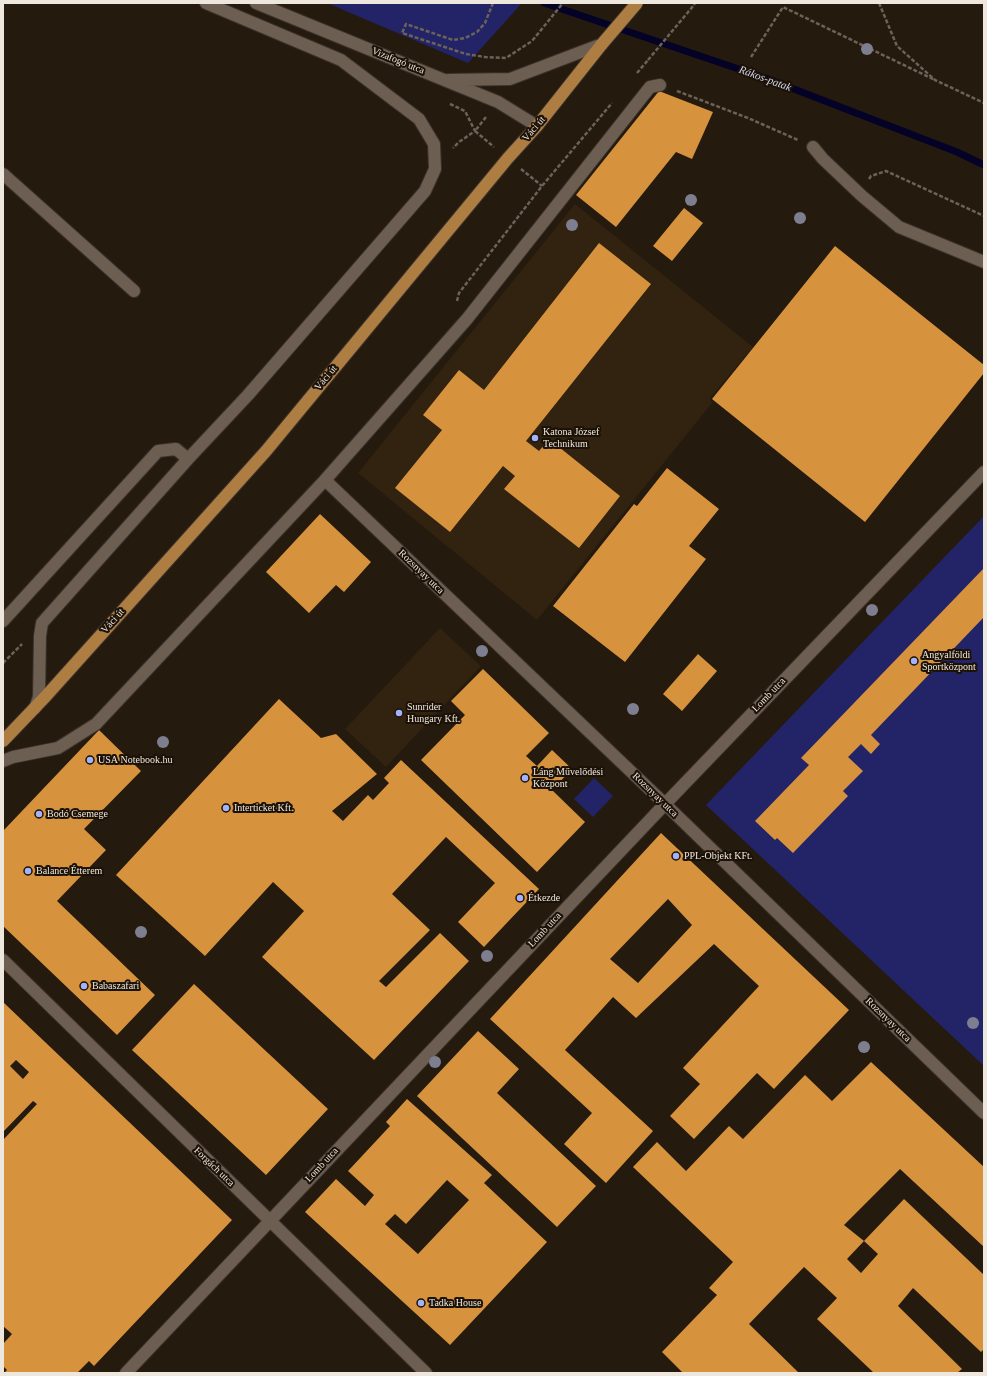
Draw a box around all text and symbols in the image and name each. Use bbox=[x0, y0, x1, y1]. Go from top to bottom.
street label: Vizafogó utca bbox=[370, 45, 426, 77]
water label: Rákos-patak bbox=[737, 63, 793, 95]
street label: Váci út bbox=[520, 114, 548, 144]
street label: Váci út bbox=[312, 363, 340, 393]
place label: Katona József Technikum bbox=[543, 426, 599, 450]
marker: Katona József Technikum bbox=[530, 433, 540, 443]
street label: Rozsnyay utca bbox=[396, 547, 446, 597]
street label: Váci út bbox=[99, 606, 127, 636]
place label: Angyalföldi Sportközpont bbox=[922, 649, 976, 672]
marker: Angyalföldi Sportközpont bbox=[909, 656, 919, 666]
street label: Lomb utca bbox=[750, 675, 788, 715]
place label: Sunrider Hungary Kft. bbox=[407, 701, 460, 724]
marker: Sunrider Hungary Kft. bbox=[394, 708, 404, 718]
place label: USA Notebook.hu bbox=[98, 754, 172, 766]
marker: USA Notebook.hu bbox=[85, 755, 95, 765]
place label: Láng Művelődési Központ bbox=[533, 766, 603, 790]
street label: Rozsnyay utca bbox=[630, 770, 680, 820]
marker: Láng Művelődési Központ bbox=[520, 773, 530, 783]
place label: Interticket Kft. bbox=[234, 802, 293, 814]
marker: Interticket Kft. bbox=[221, 803, 231, 813]
place label: Bodó Csemege bbox=[47, 808, 108, 820]
marker: Bodó Csemege bbox=[34, 809, 44, 819]
place label: PPL-Objekt KFt. bbox=[684, 850, 752, 862]
marker: PPL-Objekt KFt. bbox=[671, 851, 681, 861]
place label: Balance Étterem bbox=[36, 865, 102, 877]
marker: Balance Étterem bbox=[23, 866, 33, 876]
place label: Étkezde bbox=[528, 892, 560, 904]
marker: Étkezde bbox=[515, 893, 525, 903]
street label: Lomb utca bbox=[526, 910, 564, 950]
place label: Babaszafari bbox=[92, 980, 139, 992]
marker: Babaszafari bbox=[79, 981, 89, 991]
street label: Rozsnyay utca bbox=[863, 995, 913, 1045]
street label: Forgách utca bbox=[191, 1145, 237, 1189]
street label: Lomb utca bbox=[303, 1145, 341, 1185]
place label: Tadka House bbox=[429, 1297, 481, 1309]
marker: Tadka House bbox=[416, 1298, 426, 1308]

